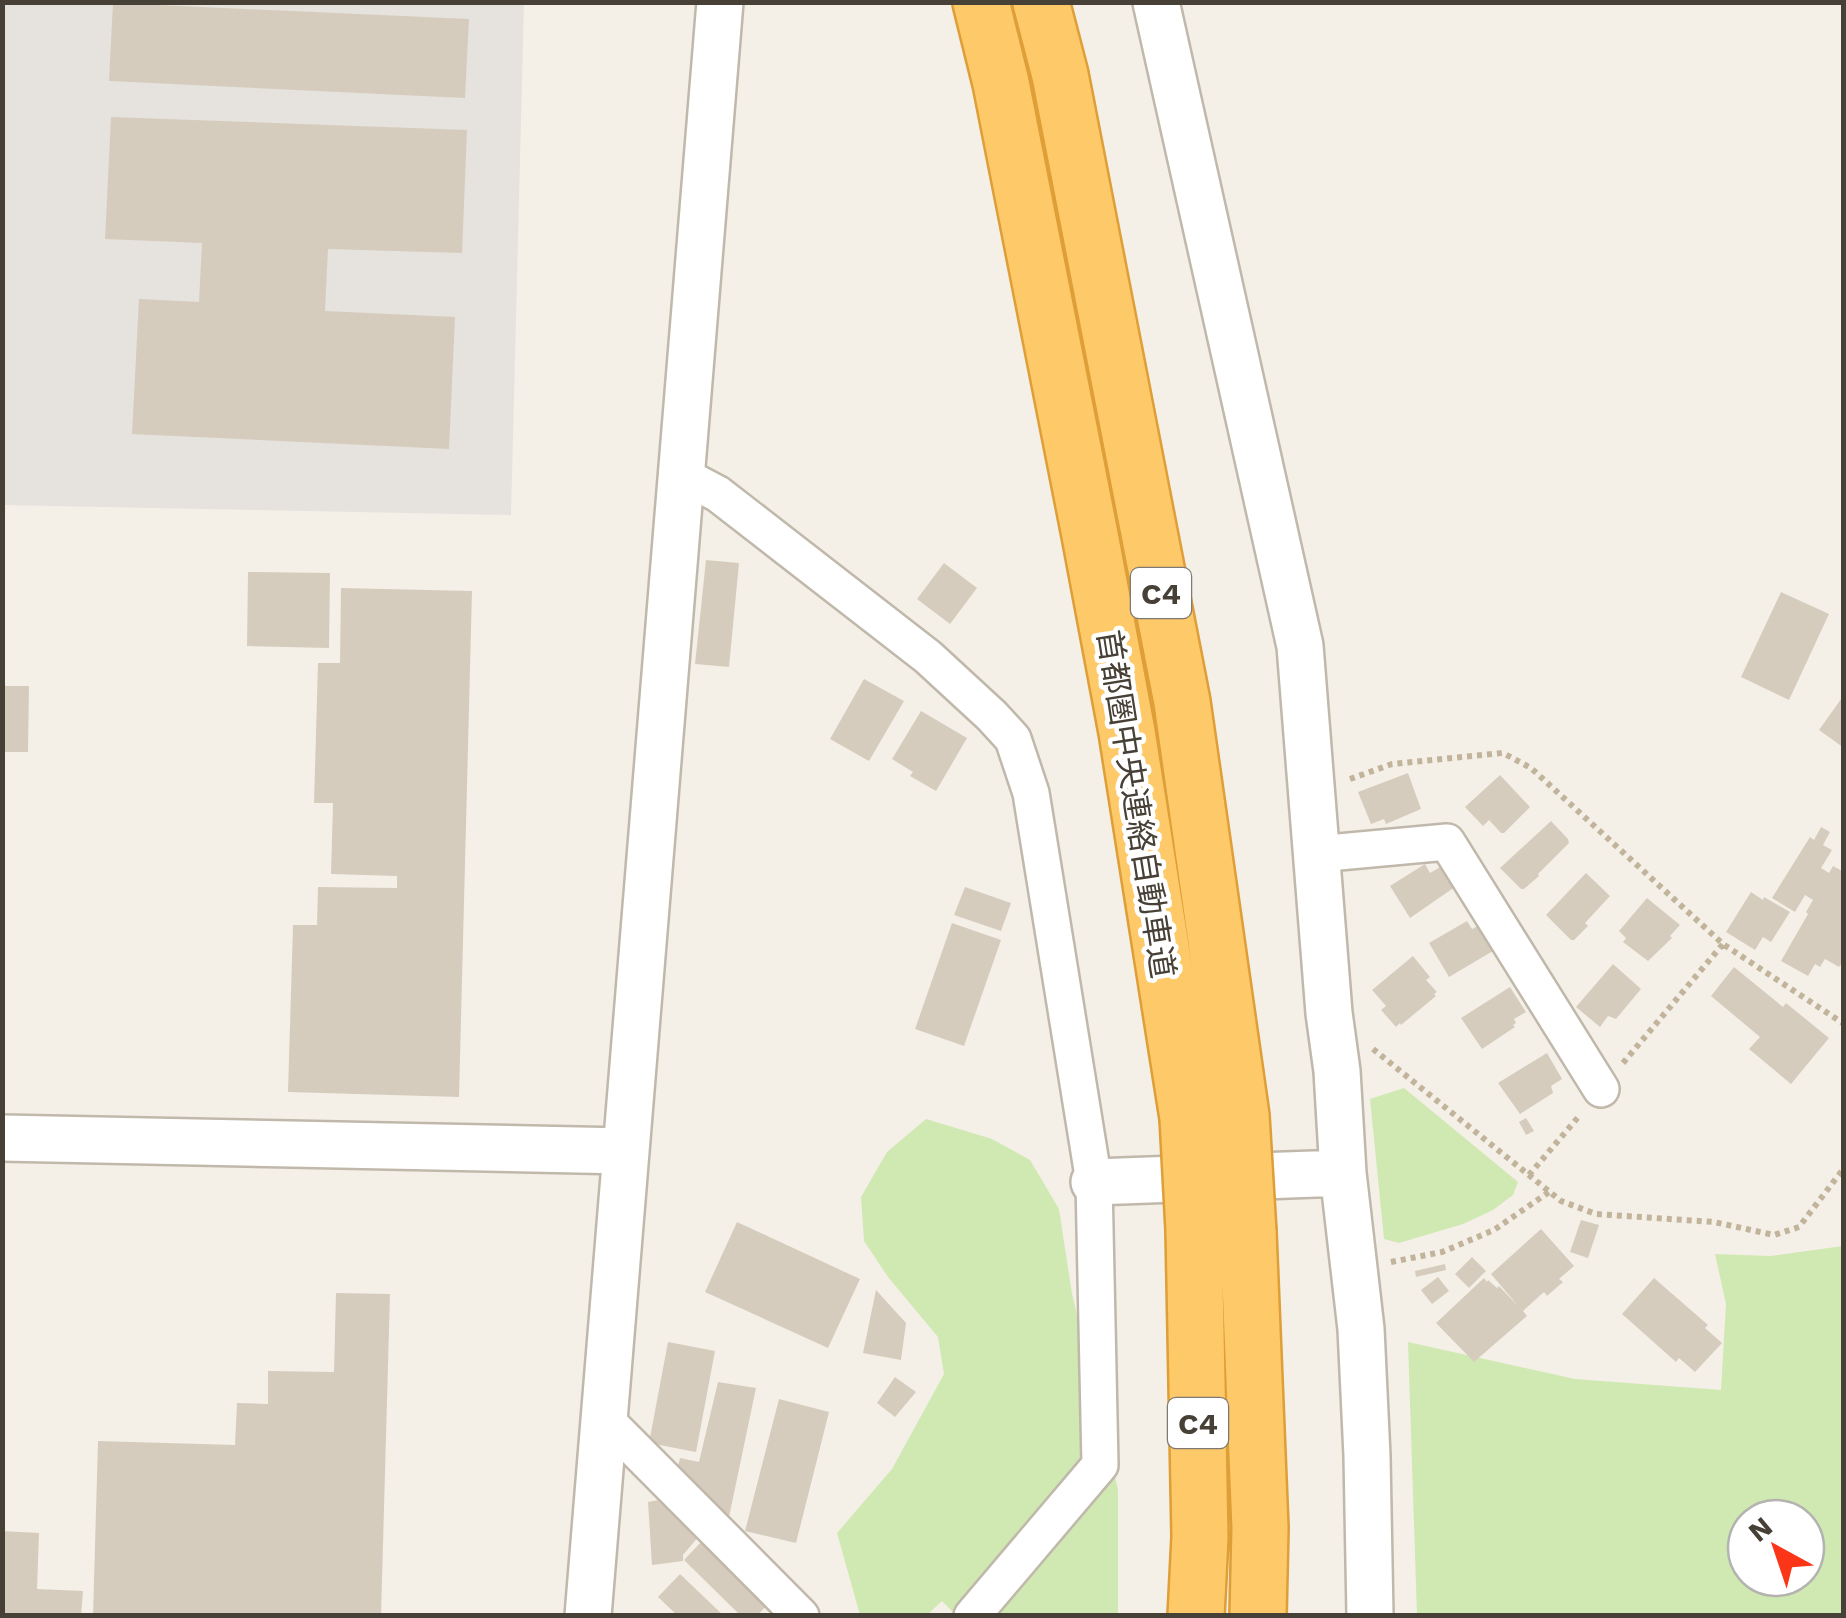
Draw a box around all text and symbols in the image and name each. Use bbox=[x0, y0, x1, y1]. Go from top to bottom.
road number: C4 bbox=[1131, 568, 1191, 618]
street label: 首都圏中央連絡自動車道 bbox=[1090, 627, 1182, 981]
road number: C4 bbox=[1168, 1398, 1228, 1448]
north arrow bbox=[1726, 1498, 1826, 1598]
text: N bbox=[1742, 1510, 1779, 1549]

